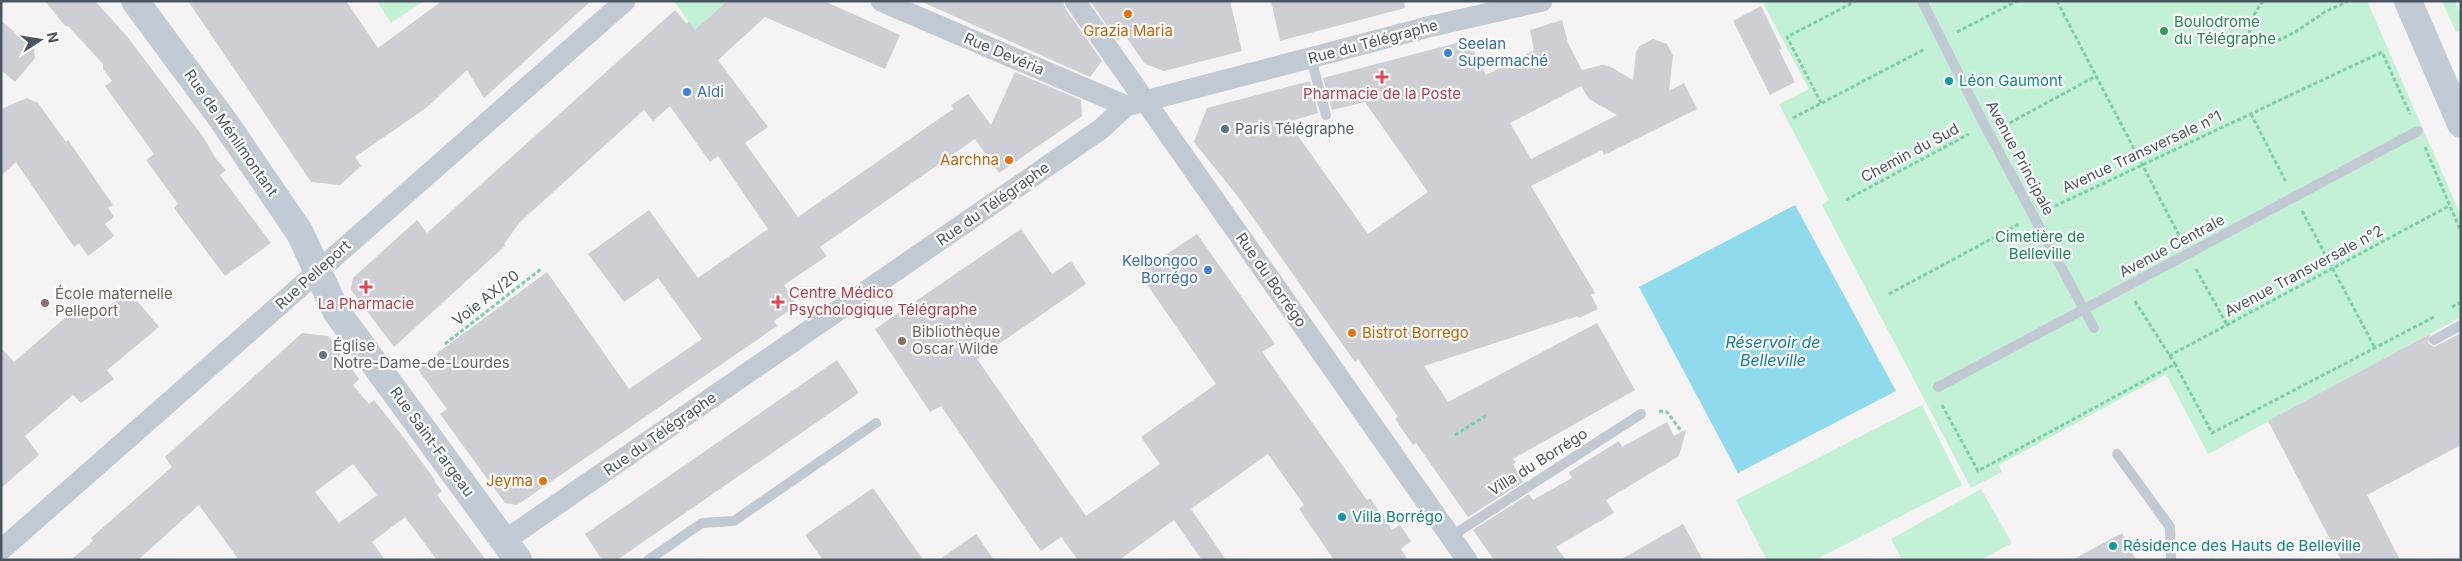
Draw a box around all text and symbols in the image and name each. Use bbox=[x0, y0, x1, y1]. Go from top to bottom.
marker: Grazia Maria bbox=[1122, 8, 1134, 20]
place label: Boulodrome du Télégraphe bbox=[2174, 12, 2276, 48]
north arrow bbox=[15, 15, 65, 65]
street label: Rue du Télégraphe bbox=[1306, 15, 1440, 68]
place label: Grazia Maria bbox=[1083, 21, 1173, 40]
marker: Boulodrome du Télégraphe bbox=[2158, 25, 2170, 37]
street label: Rue Devéria bbox=[961, 28, 1047, 79]
text: N bbox=[44, 30, 63, 44]
place label: Seelan Supermaché bbox=[1458, 34, 1548, 70]
marker: Seelan Supermaché bbox=[1442, 47, 1454, 59]
street label: Rue de Ménilmontant bbox=[181, 66, 282, 200]
marker: Pharmacie de la Poste bbox=[1376, 71, 1388, 83]
place label: Léon Gaumont bbox=[1959, 71, 2063, 90]
marker: Léon Gaumont bbox=[1943, 75, 1955, 87]
place label: Aldi bbox=[697, 82, 724, 101]
place label: Pharmacie de la Poste bbox=[1303, 84, 1461, 103]
marker: Aldi bbox=[681, 86, 693, 98]
street label: Avenue Principale bbox=[1982, 97, 2059, 218]
street label: Avenue Transversale n°1 bbox=[2059, 106, 2225, 197]
place label: Paris Télégraphe bbox=[1235, 119, 1354, 138]
street label: Chemin du Sud bbox=[1857, 119, 1962, 186]
marker: Paris Télégraphe bbox=[1219, 123, 1231, 135]
place label: Aarchna bbox=[940, 150, 999, 169]
marker: Aarchna bbox=[1003, 154, 1015, 166]
street label: Rue du Télégraphe bbox=[933, 158, 1053, 250]
street label: Avenue Centrale bbox=[2116, 210, 2228, 281]
street label: Avenue Transversale n°2 bbox=[2221, 221, 2386, 320]
park label: Cimetière de Belleville bbox=[1995, 227, 2085, 263]
street label: Rue du Borrégo bbox=[1232, 229, 1311, 331]
street label: Rue Pelleport bbox=[271, 236, 354, 313]
place label: Kelbongoo Borrégo bbox=[1122, 251, 1198, 287]
marker: Kelbongoo Borrégo bbox=[1202, 264, 1214, 276]
street label: Voie AX/20 bbox=[448, 266, 523, 330]
marker: La Pharmacie bbox=[360, 281, 372, 293]
place label: Centre Médico Psychologique Télégraphe bbox=[789, 283, 977, 319]
place label: École maternelle Pelleport bbox=[55, 284, 173, 320]
place label: La Pharmacie bbox=[318, 294, 414, 313]
marker: Centre Médico Psychologique Télégraphe bbox=[771, 295, 785, 309]
marker: École maternelle Pelleport bbox=[39, 297, 51, 309]
place label: Bibliothèque Oscar Wilde bbox=[912, 322, 1000, 358]
place label: Bistrot Borrego bbox=[1362, 323, 1469, 342]
marker: Bistrot Borrego bbox=[1346, 327, 1358, 339]
water label: Réservoir de Belleville bbox=[1726, 332, 1820, 370]
marker: Bibliothèque Oscar Wilde bbox=[896, 335, 908, 347]
place label: Église Notre-Dame-de-Lourdes bbox=[333, 336, 510, 372]
marker: Église Notre-Dame-de-Lourdes bbox=[317, 349, 329, 361]
street label: Rue Saint-Fargeau bbox=[386, 383, 479, 500]
street label: Rue du Télégraphe bbox=[600, 388, 720, 480]
street label: Villa du Borrégo bbox=[1485, 424, 1591, 500]
place label: Jeyma bbox=[486, 471, 533, 490]
marker: Jeyma bbox=[537, 475, 549, 487]
place label: Villa Borrégo bbox=[1352, 507, 1443, 526]
marker: Villa Borrégo bbox=[1336, 511, 1348, 523]
place label: Résidence des Hauts de Belleville bbox=[2123, 536, 2361, 555]
marker: Résidence des Hauts de Belleville bbox=[2107, 540, 2119, 552]

